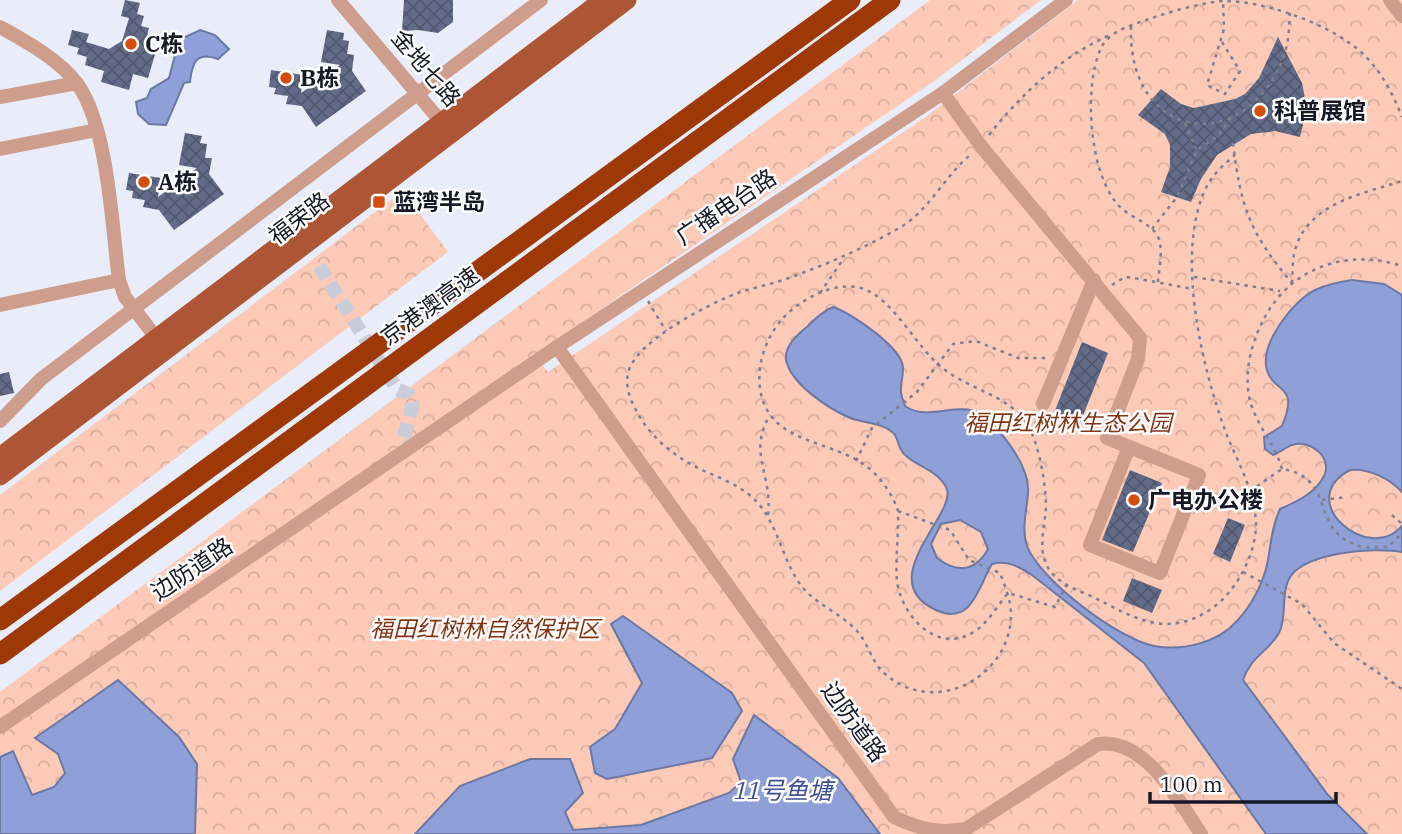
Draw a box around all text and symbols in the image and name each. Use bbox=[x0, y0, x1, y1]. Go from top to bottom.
street label: 金地七路 bbox=[386, 22, 468, 112]
place label: C栋 bbox=[145, 28, 183, 58]
marker: C栋 bbox=[123, 36, 139, 52]
place label: B栋 bbox=[300, 62, 339, 92]
marker: B栋 bbox=[278, 70, 294, 86]
place label: 科普展馆 bbox=[1274, 95, 1366, 125]
marker: 科普展馆 bbox=[1252, 103, 1268, 119]
street label: 广播电台路 bbox=[669, 162, 781, 251]
place label: A栋 bbox=[158, 166, 197, 196]
marker: A栋 bbox=[136, 174, 152, 190]
street label: 福荣路 bbox=[262, 184, 335, 250]
place label: 蓝湾半岛 bbox=[393, 186, 485, 216]
marker: 蓝湾半岛 bbox=[371, 194, 387, 210]
street label: 京港澳高速 bbox=[374, 259, 485, 351]
park label: 福田红树林生态公园 bbox=[965, 407, 1175, 437]
place label: 广电办公楼 bbox=[1148, 484, 1263, 514]
marker: 广电办公楼 bbox=[1126, 492, 1142, 508]
street label: 边防道路 bbox=[145, 530, 238, 606]
park label: 福田红树林自然保护区 bbox=[370, 613, 603, 643]
street label: 边防道路 bbox=[816, 675, 894, 767]
scale bar bbox=[1150, 760, 1336, 804]
text: 100 m bbox=[1160, 770, 1223, 798]
water label: 11号鱼塘 bbox=[734, 774, 836, 806]

